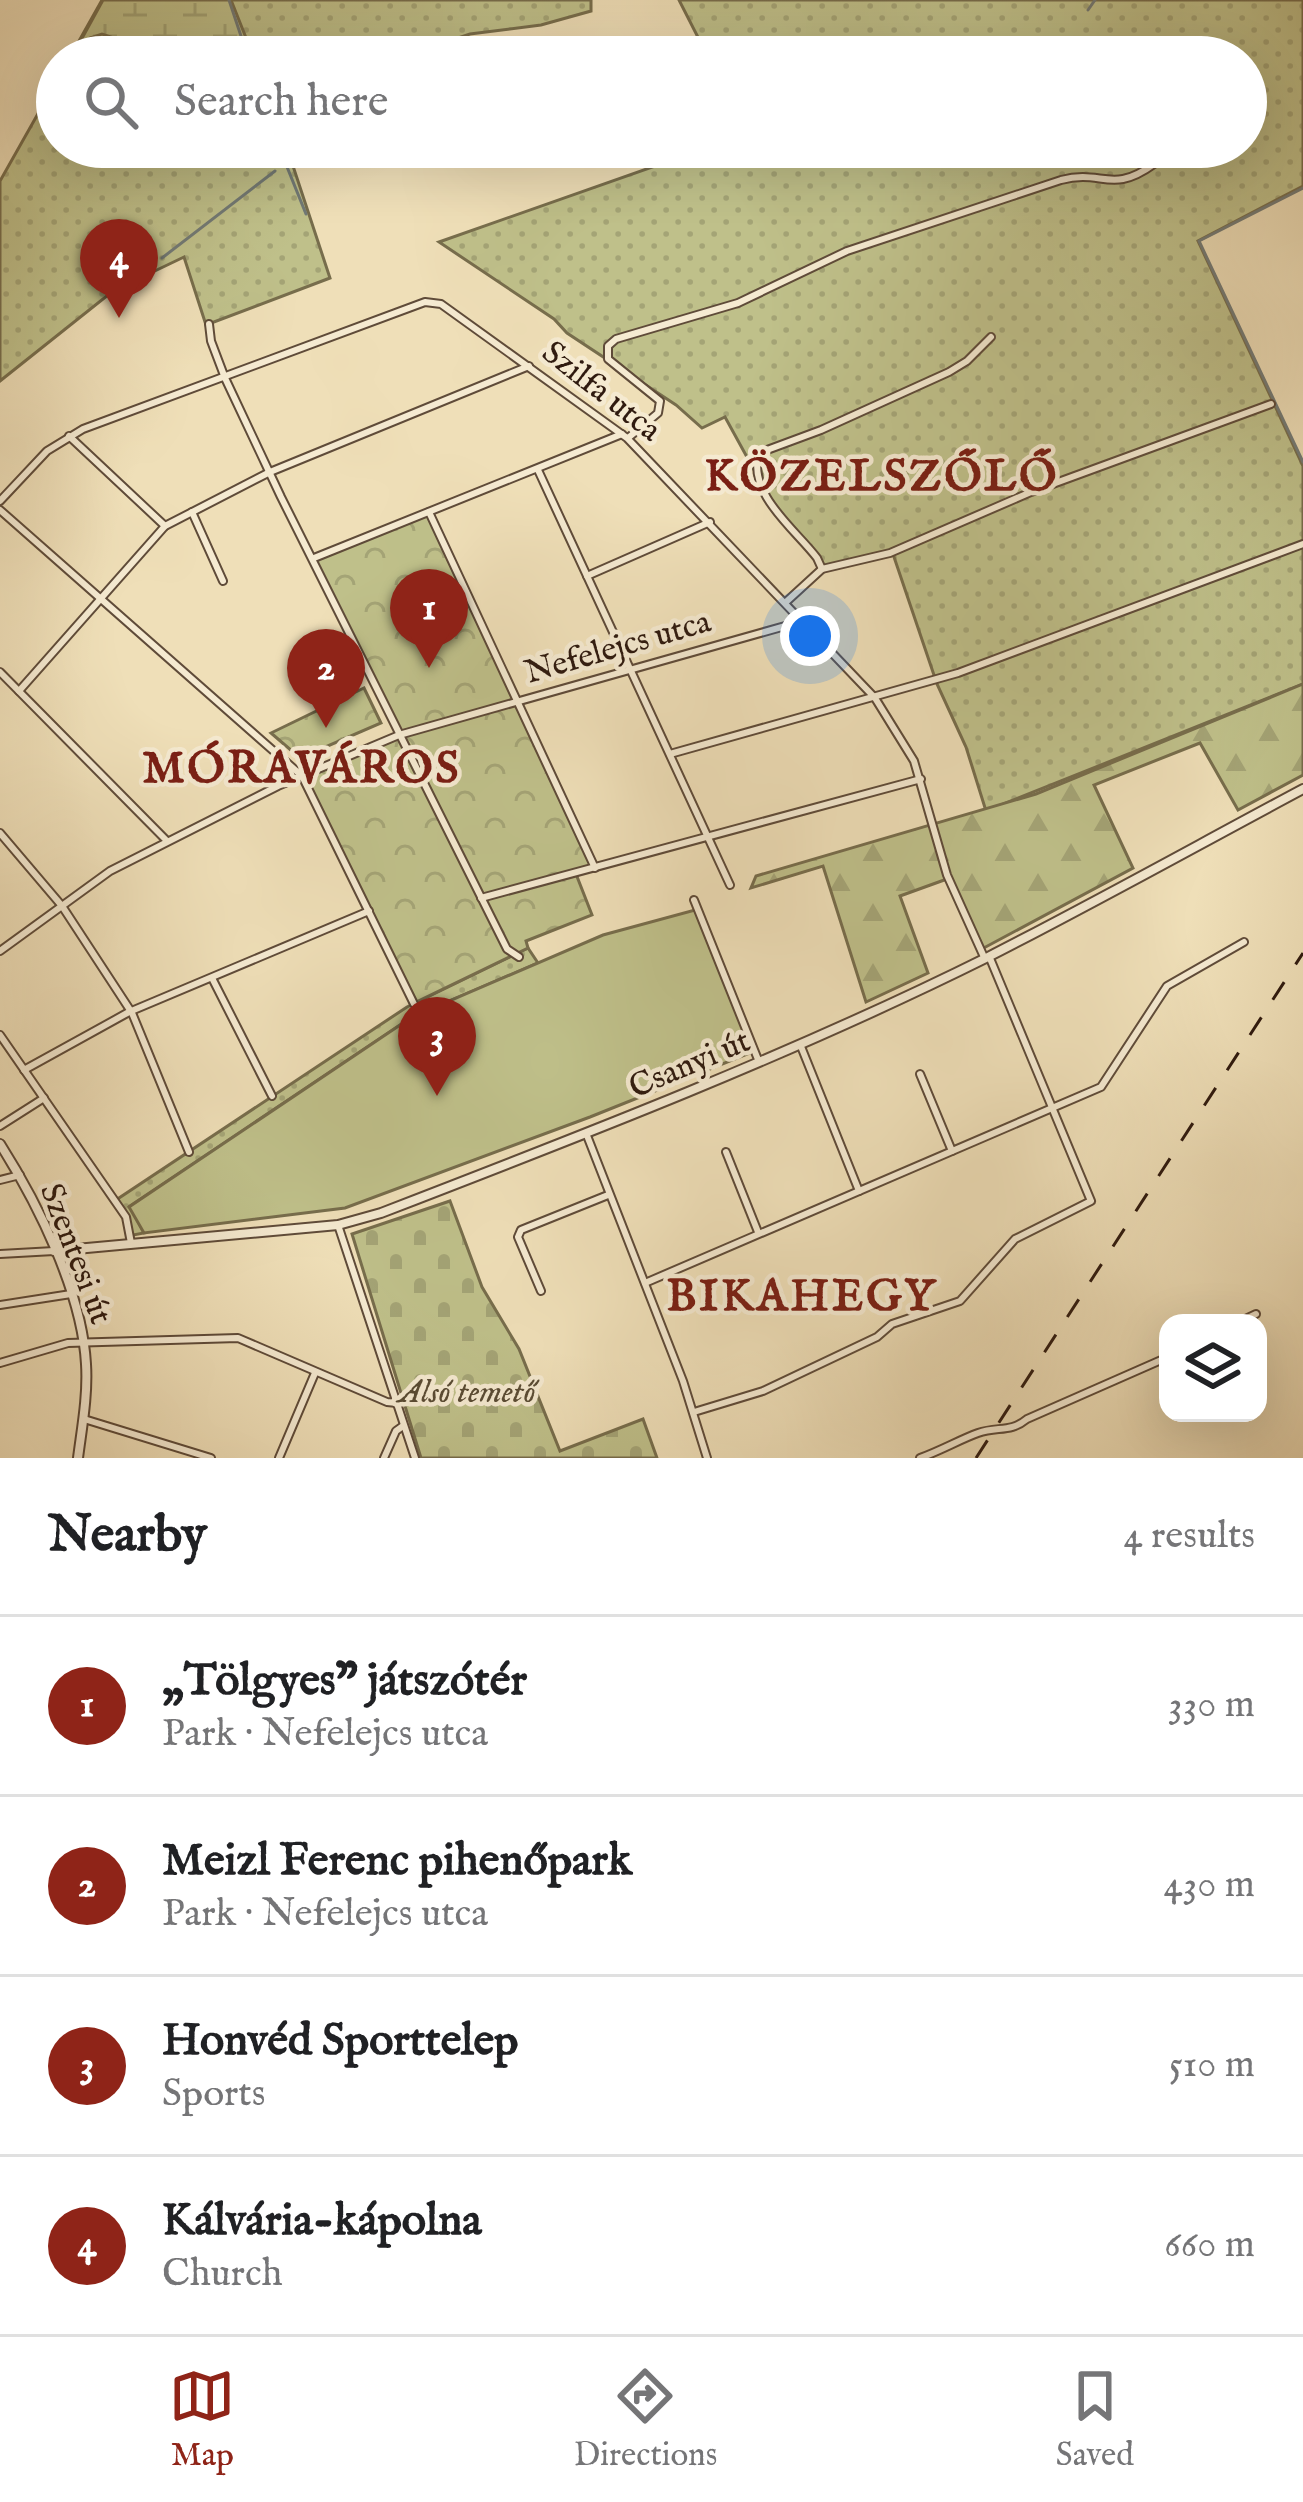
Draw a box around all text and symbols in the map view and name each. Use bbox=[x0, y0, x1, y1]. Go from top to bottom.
search box bbox=[36, 36, 1267, 168]
icon: search bbox=[78, 69, 144, 135]
text: Search here bbox=[174, 74, 388, 131]
pin: 4 bbox=[80, 219, 158, 318]
street label: Szilfa utca bbox=[533, 332, 670, 452]
district label: KÖZELSZŐLŐ bbox=[705, 448, 1059, 506]
pin: 1 bbox=[390, 569, 468, 668]
street label: Nefelejcs utca bbox=[520, 601, 717, 695]
your location bbox=[780, 606, 840, 666]
pin: 2 bbox=[287, 629, 365, 728]
district label: MÓRAVÁROS bbox=[142, 740, 462, 798]
pin: 3 bbox=[398, 997, 476, 1096]
street label: Csanyi út bbox=[623, 1021, 757, 1109]
street label: Szentesi út bbox=[29, 1178, 121, 1330]
district label: BIKAHEGY bbox=[666, 1269, 938, 1326]
map controls bbox=[1159, 1314, 1267, 1422]
button: layers bbox=[1159, 1314, 1267, 1422]
park label: Alsó temető bbox=[395, 1372, 539, 1414]
text: Nearby bbox=[48, 1504, 207, 1569]
text: 4 results bbox=[1123, 1512, 1255, 1561]
text: „Tölgyes” játszótér bbox=[162, 1653, 527, 1710]
text: 1 bbox=[80, 1681, 94, 1730]
text: 330 m bbox=[1168, 1681, 1255, 1730]
text: Park · Nefelejcs utca bbox=[162, 1710, 488, 1759]
text: Meizl Ferenc pihenőpark bbox=[162, 1833, 632, 1890]
text: 2 bbox=[78, 1861, 96, 1910]
text: 430 m bbox=[1164, 1861, 1255, 1910]
text: Park · Nefelejcs utca bbox=[162, 1890, 488, 1939]
text: Honvéd Sporttelep bbox=[162, 2013, 519, 2070]
text: 3 bbox=[80, 2041, 94, 2090]
text: 510 m bbox=[1169, 2041, 1255, 2090]
text: Sports bbox=[162, 2070, 265, 2119]
text: Kálvária-kápolna bbox=[162, 2193, 482, 2250]
text: 4 bbox=[77, 2221, 97, 2270]
text: 660 m bbox=[1164, 2221, 1255, 2270]
text: Church bbox=[162, 2250, 282, 2299]
tab: Map bbox=[169, 2363, 235, 2477]
tab: Directions bbox=[574, 2363, 717, 2477]
tab: Saved bbox=[1056, 2363, 1134, 2477]

